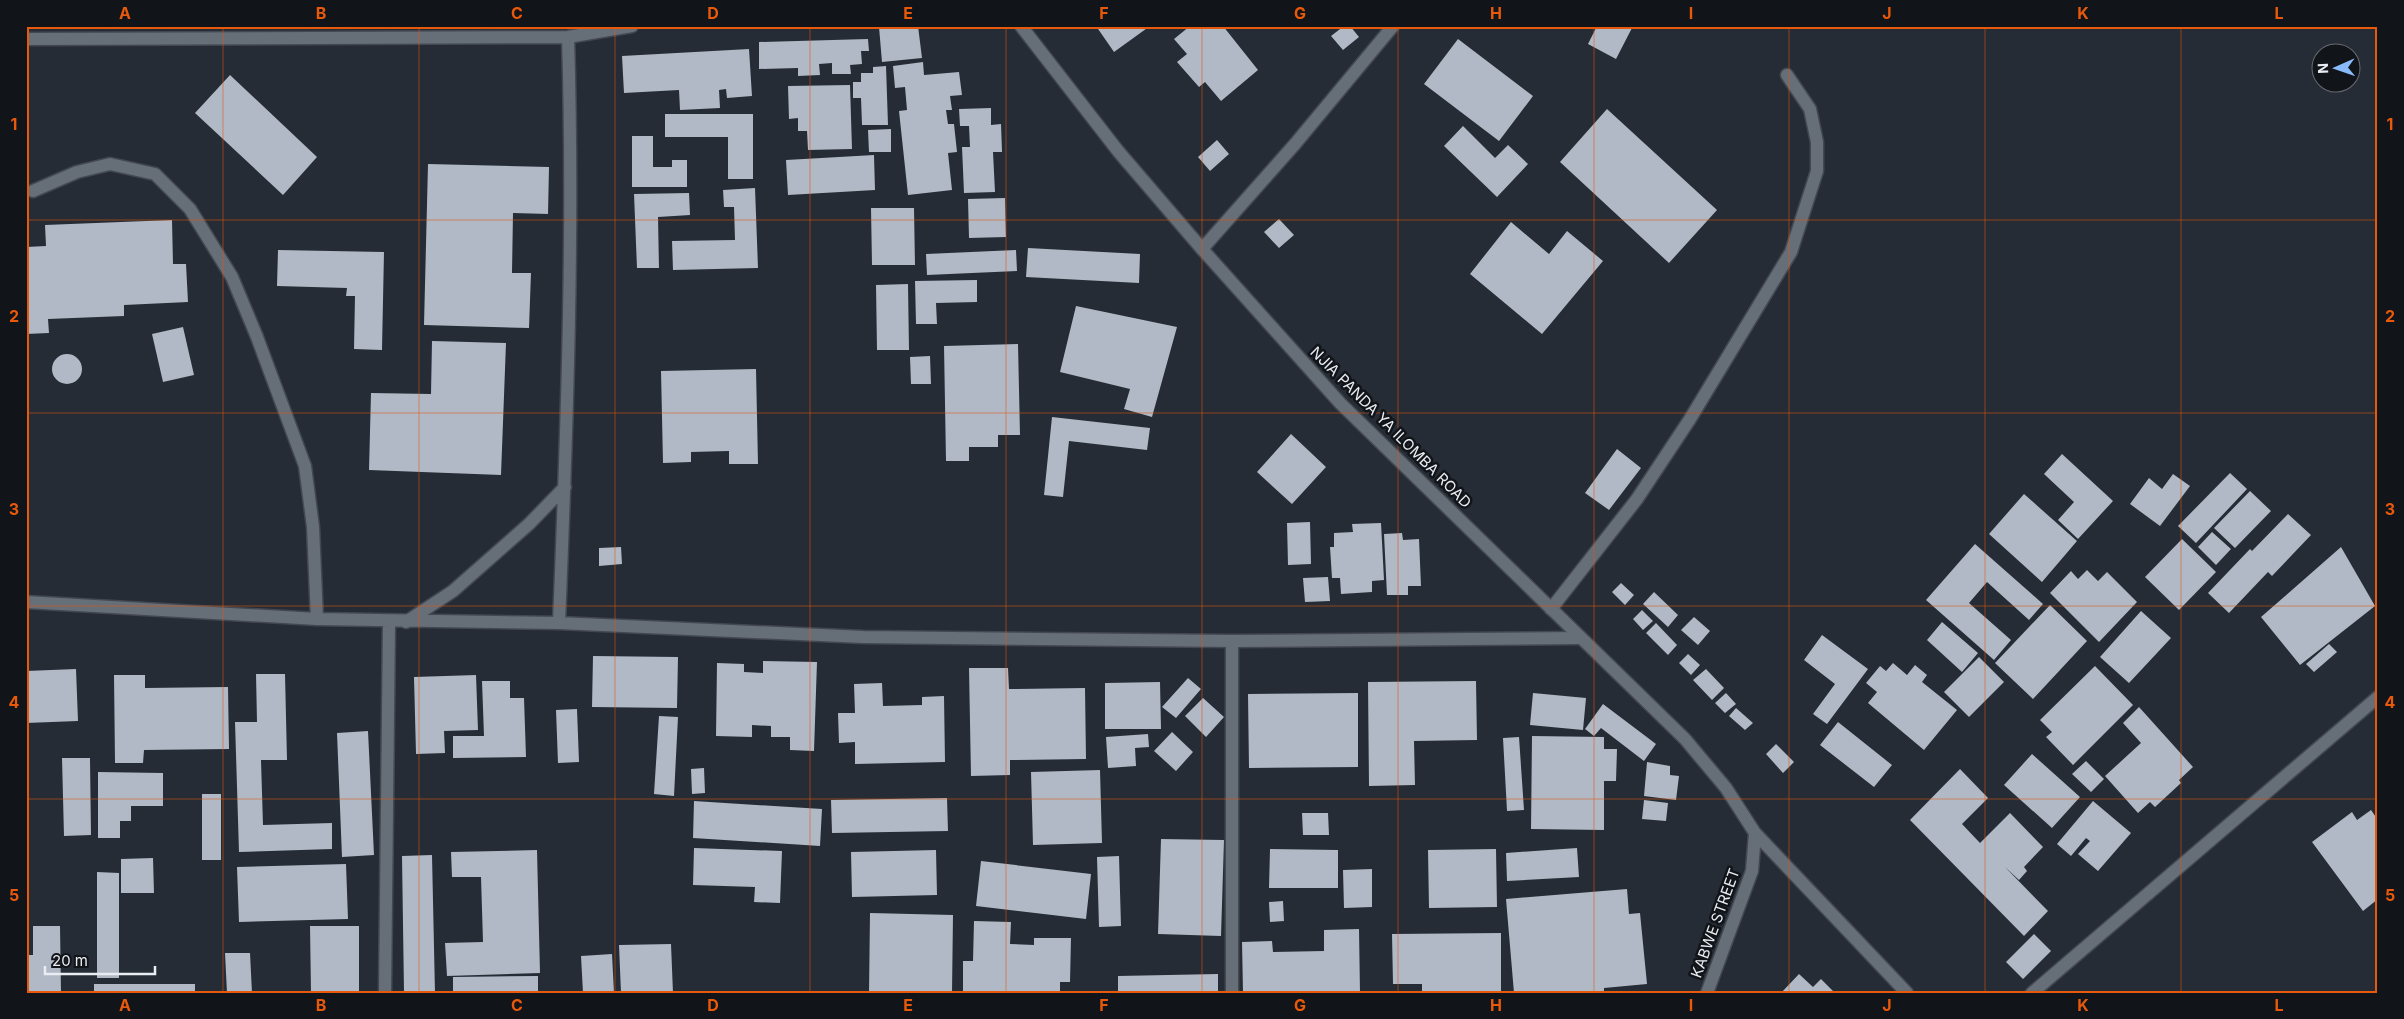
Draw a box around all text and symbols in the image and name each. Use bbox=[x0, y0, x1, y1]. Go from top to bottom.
text: A bbox=[119, 3, 131, 23]
text: B bbox=[316, 3, 326, 23]
text: C bbox=[511, 3, 523, 23]
text: D bbox=[707, 3, 719, 23]
text: E bbox=[903, 3, 913, 23]
text: F bbox=[1099, 3, 1109, 23]
text: G bbox=[1294, 3, 1306, 23]
text: H bbox=[1490, 3, 1502, 23]
text: I bbox=[1689, 3, 1693, 23]
text: J bbox=[1882, 3, 1892, 23]
text: K bbox=[2077, 3, 2089, 23]
text: L bbox=[2274, 3, 2284, 23]
north arrow bbox=[2312, 42, 2362, 92]
text: N bbox=[2314, 63, 2331, 74]
text: 1 bbox=[11, 114, 17, 134]
text: 1 bbox=[2387, 114, 2393, 134]
text: 2 bbox=[9, 306, 19, 326]
text: 2 bbox=[2385, 306, 2395, 326]
street label: NJIA PANDA YA ILOMBA ROAD bbox=[1306, 342, 1476, 512]
text: 3 bbox=[9, 499, 19, 519]
text: 3 bbox=[2385, 499, 2395, 519]
text: 4 bbox=[9, 692, 20, 712]
text: 4 bbox=[2385, 692, 2396, 712]
street label: KABWE STREET bbox=[1686, 866, 1744, 980]
text: 5 bbox=[9, 885, 19, 905]
text: 5 bbox=[2385, 885, 2395, 905]
scale bar bbox=[45, 944, 155, 976]
text: 20 m bbox=[52, 951, 88, 970]
text: A bbox=[119, 995, 131, 1015]
text: B bbox=[316, 995, 326, 1015]
text: C bbox=[511, 995, 523, 1015]
text: D bbox=[707, 995, 719, 1015]
text: E bbox=[903, 995, 913, 1015]
text: F bbox=[1099, 995, 1109, 1015]
text: G bbox=[1294, 995, 1306, 1015]
text: H bbox=[1490, 995, 1502, 1015]
text: I bbox=[1689, 995, 1693, 1015]
text: J bbox=[1882, 995, 1892, 1015]
text: K bbox=[2077, 995, 2089, 1015]
text: L bbox=[2274, 995, 2284, 1015]

